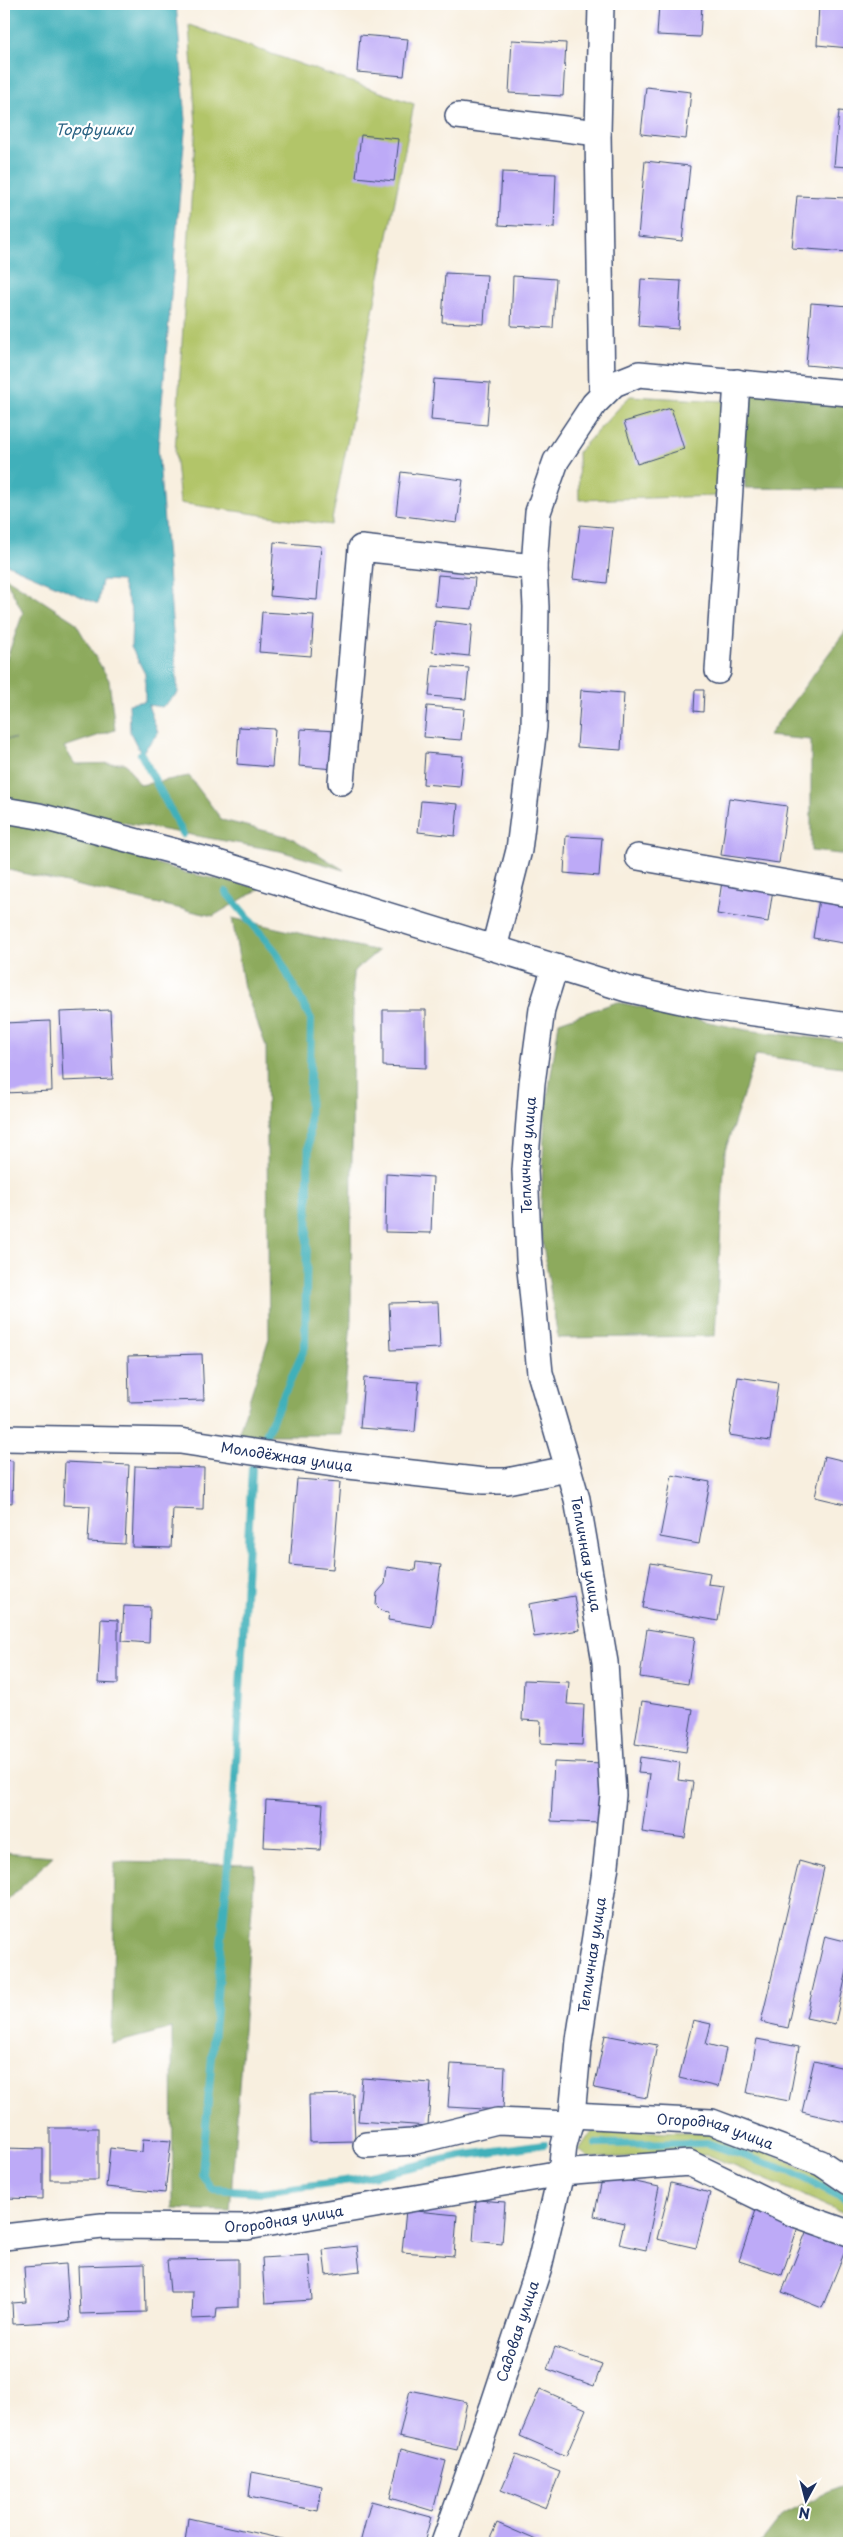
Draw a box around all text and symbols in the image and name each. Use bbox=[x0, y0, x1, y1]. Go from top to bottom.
water label: Торфушки bbox=[55, 117, 134, 140]
street label: Тепличная улица bbox=[514, 1096, 541, 1214]
street label: Молодёжная улица bbox=[220, 1436, 354, 1476]
street label: Тепличная улица bbox=[566, 1495, 607, 1613]
street label: Тепличная улица bbox=[572, 1895, 611, 2014]
street label: Огородная улица bbox=[656, 2108, 777, 2154]
street label: Огородная улица bbox=[224, 2200, 345, 2237]
street label: Садовая улица bbox=[491, 2278, 544, 2385]
north arrow bbox=[780, 2474, 830, 2524]
text: N bbox=[798, 2502, 811, 2524]

